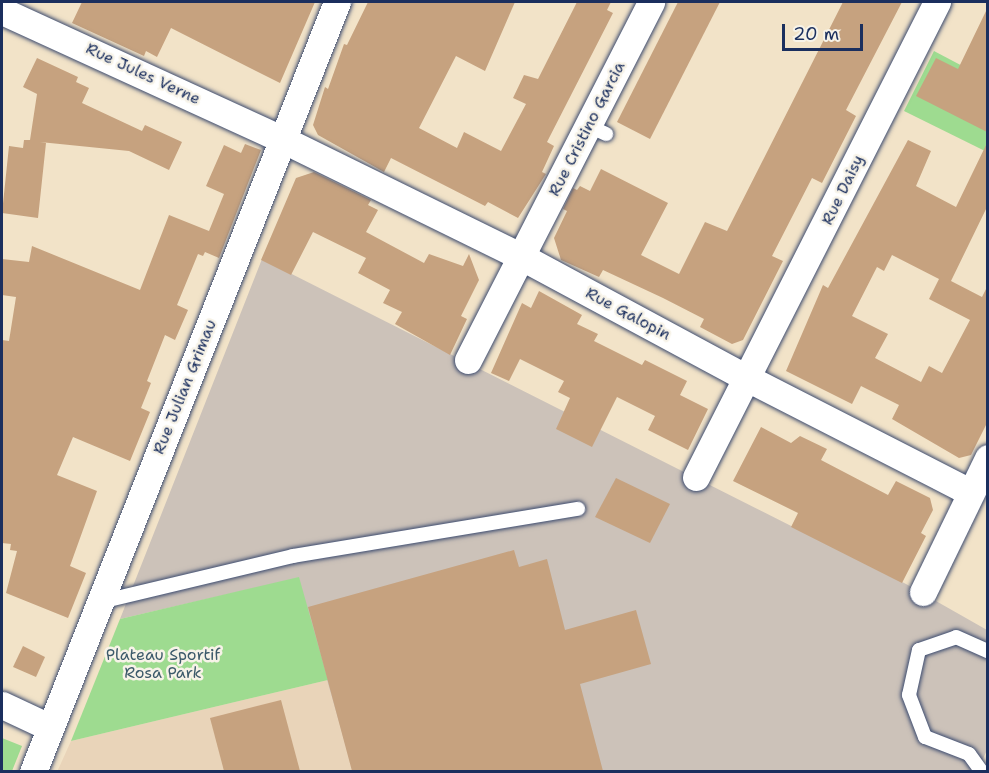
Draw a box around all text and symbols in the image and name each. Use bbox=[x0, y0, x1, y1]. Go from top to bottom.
scale bar bbox=[785, 12, 866, 50]
text: 20 m bbox=[793, 22, 839, 46]
street label: Rue Jules Verne bbox=[83, 39, 203, 109]
street label: Rue Cristino Garcia bbox=[545, 58, 629, 200]
street label: Rue Daisy bbox=[818, 152, 868, 228]
street label: Rue Galopin bbox=[582, 284, 674, 344]
street label: Rue Julian Grimau bbox=[149, 317, 221, 457]
park label: Plateau Sportif Rosa Park bbox=[106, 645, 220, 683]

